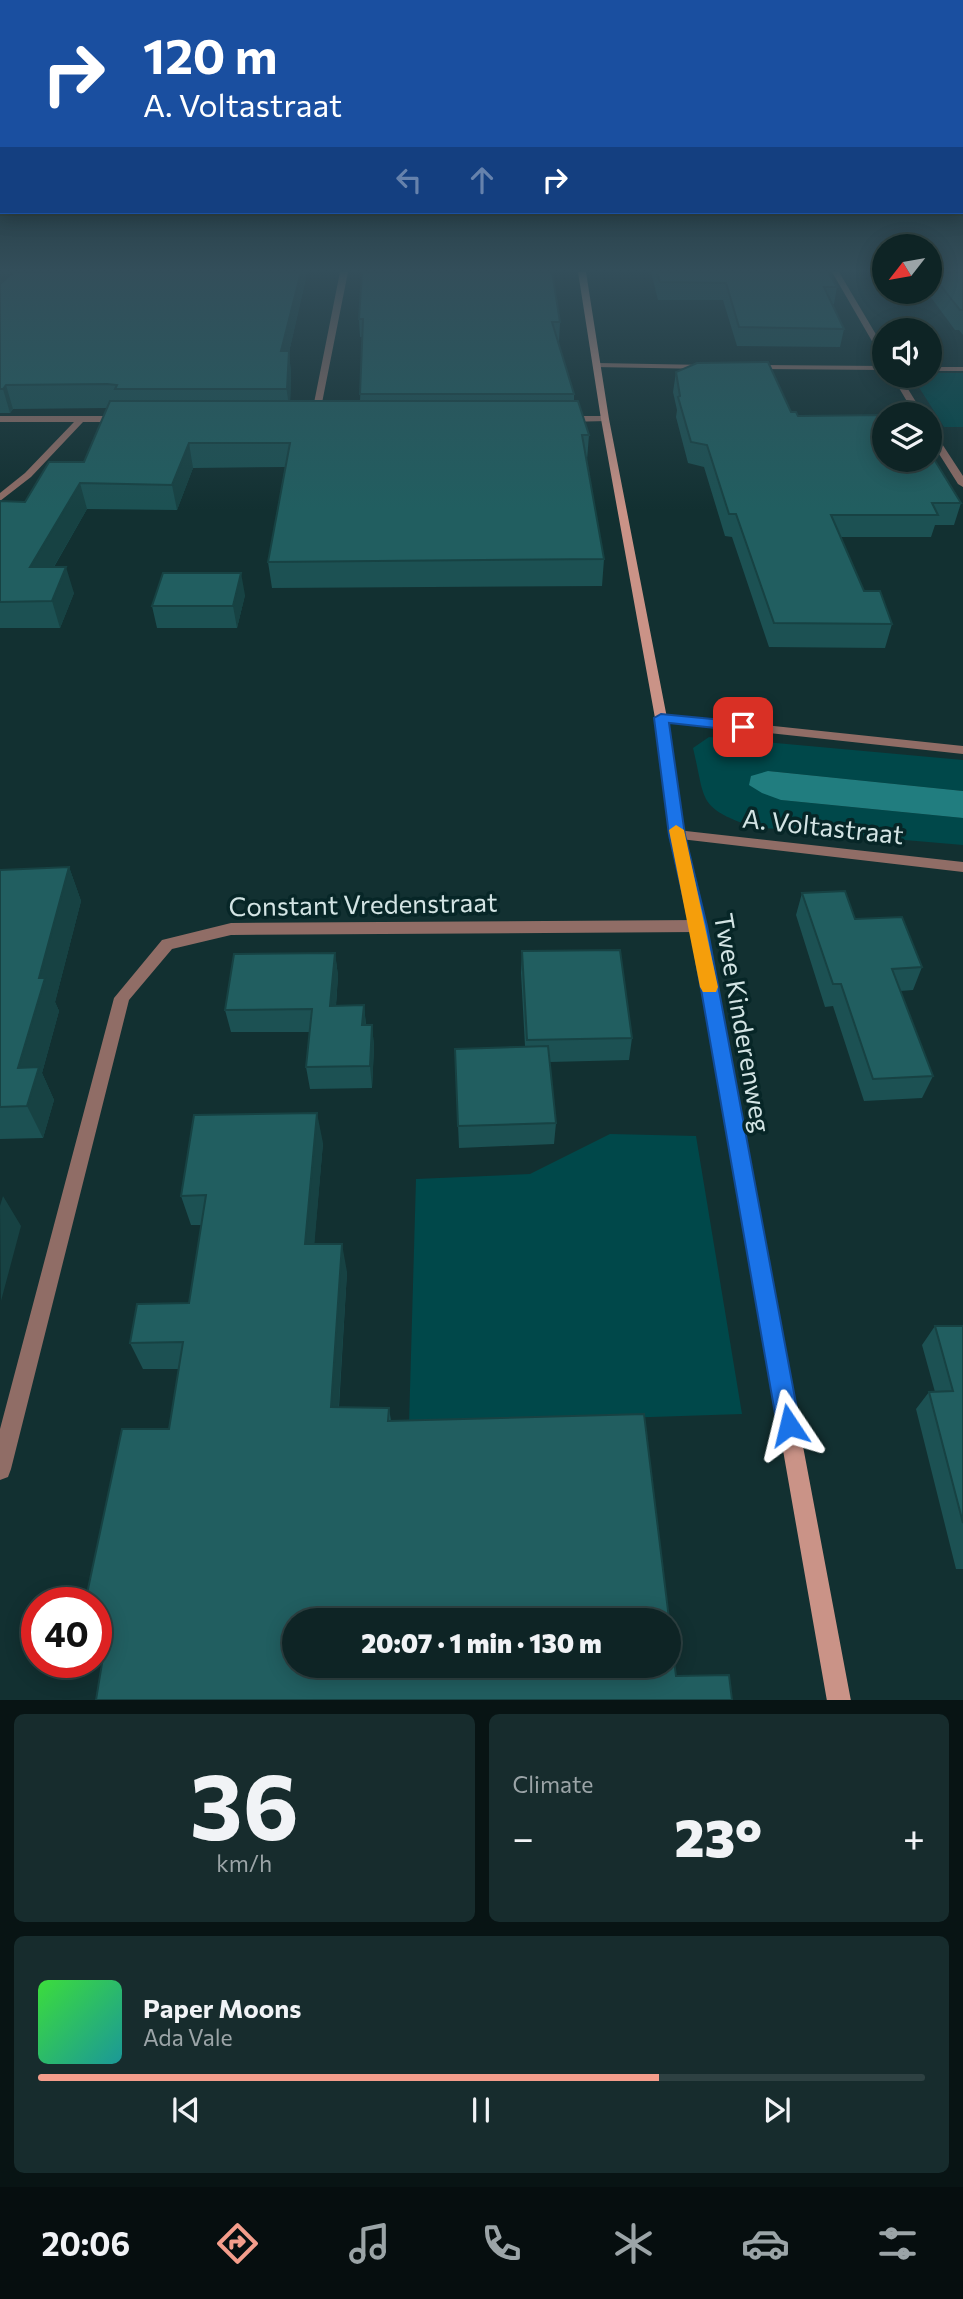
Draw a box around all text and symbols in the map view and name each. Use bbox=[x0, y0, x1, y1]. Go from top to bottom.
text: 120 m bbox=[143, 24, 277, 84]
icon: right bbox=[28, 28, 119, 119]
text: A. Voltastraat bbox=[143, 84, 342, 124]
icon: left bbox=[390, 161, 428, 199]
icon: ahead bbox=[463, 161, 501, 199]
icon: right bbox=[536, 161, 574, 199]
north arrow bbox=[872, 234, 942, 304]
map controls bbox=[872, 234, 942, 472]
button: sound bbox=[872, 318, 942, 388]
button: layers bbox=[872, 402, 942, 472]
pin bbox=[713, 697, 773, 757]
icon: arrive bbox=[724, 708, 762, 746]
street label: A. Voltastraat bbox=[741, 802, 905, 849]
street label: Constant Vredenstraat bbox=[228, 886, 498, 921]
street label: Twee Kinderenweg bbox=[709, 911, 778, 1135]
position arrow bbox=[752, 1388, 826, 1462]
speed limit sign: 40 bbox=[21, 1587, 112, 1678]
text: 20:07 · 1 min · 130 m bbox=[361, 1627, 602, 1658]
text: 36 bbox=[190, 1747, 299, 1859]
text: Climate bbox=[513, 1770, 594, 1798]
text: 23° bbox=[675, 1804, 762, 1868]
text: − bbox=[513, 1813, 534, 1860]
text: + bbox=[903, 1813, 925, 1860]
text: km/h bbox=[216, 1849, 272, 1877]
text: Paper Moons bbox=[143, 1992, 301, 2023]
text: Ada Vale bbox=[143, 2023, 233, 2051]
icon: previous bbox=[167, 2091, 205, 2129]
icon: pause bbox=[462, 2091, 500, 2129]
icon: next bbox=[758, 2091, 796, 2129]
icon: directions bbox=[213, 2219, 262, 2268]
icon: music bbox=[345, 2219, 394, 2268]
icon: phone bbox=[477, 2219, 526, 2268]
icon: climate bbox=[609, 2219, 658, 2268]
icon: car bbox=[741, 2219, 790, 2268]
icon: filters bbox=[873, 2219, 922, 2268]
text: 20:06 bbox=[41, 2223, 130, 2263]

